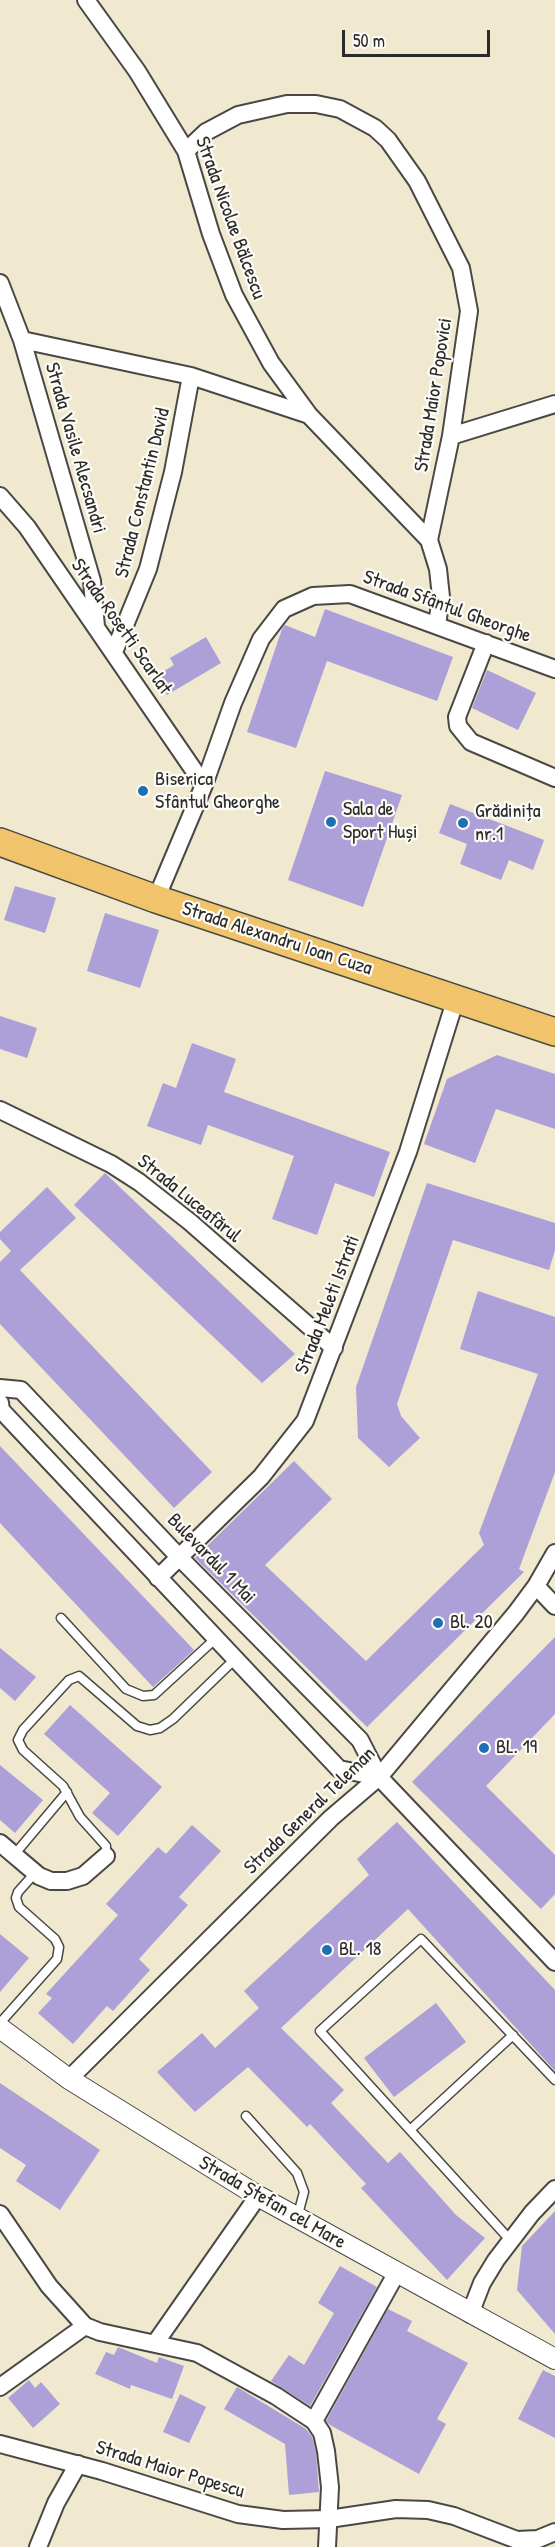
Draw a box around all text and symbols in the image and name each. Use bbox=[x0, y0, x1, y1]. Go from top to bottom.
scale bar bbox=[345, 18, 494, 56]
text: 50 m bbox=[353, 28, 385, 53]
street label: Strada Nicolae Bălcescu bbox=[189, 134, 271, 302]
street label: Strada Maior Popovici bbox=[410, 316, 458, 474]
street label: Strada Vasile Alecsandri bbox=[39, 360, 111, 536]
street label: Strada Constantin David bbox=[110, 406, 176, 580]
street label: Strada Rosetti Scarlat bbox=[65, 555, 177, 699]
street label: Strada Sfântul Gheorghe bbox=[360, 565, 534, 649]
place label: Biserica Sfântul Gheorghe bbox=[155, 768, 280, 815]
marker: Biserica Sfântul Gheorghe bbox=[136, 784, 150, 798]
place label: Sala de Sport Huși bbox=[343, 798, 418, 845]
place label: Grădinița nr.1 bbox=[475, 800, 541, 847]
marker: Sala de Sport Huși bbox=[324, 815, 338, 829]
marker: Grădinița nr.1 bbox=[456, 816, 470, 830]
street label: Strada Alexandru Ioan Cuza bbox=[179, 897, 375, 981]
street label: Strada Luceafărul bbox=[132, 1150, 246, 1248]
street label: Strada Meleti Istrati bbox=[290, 1232, 366, 1378]
street label: Bulevardul 1 Mai bbox=[162, 1509, 260, 1609]
place label: Bl. 20 bbox=[450, 1611, 493, 1635]
marker: Bl. 20 bbox=[431, 1616, 445, 1630]
place label: BL. 19 bbox=[496, 1736, 537, 1760]
marker: BL. 19 bbox=[477, 1741, 491, 1755]
street label: Strada General Teleman bbox=[239, 1742, 381, 1880]
place label: BL. 18 bbox=[339, 1938, 381, 1962]
marker: BL. 18 bbox=[320, 1943, 334, 1957]
street label: Strada Ștefan cel Mare bbox=[194, 2151, 350, 2255]
street label: Strada Maior Popescu bbox=[93, 2436, 247, 2504]

